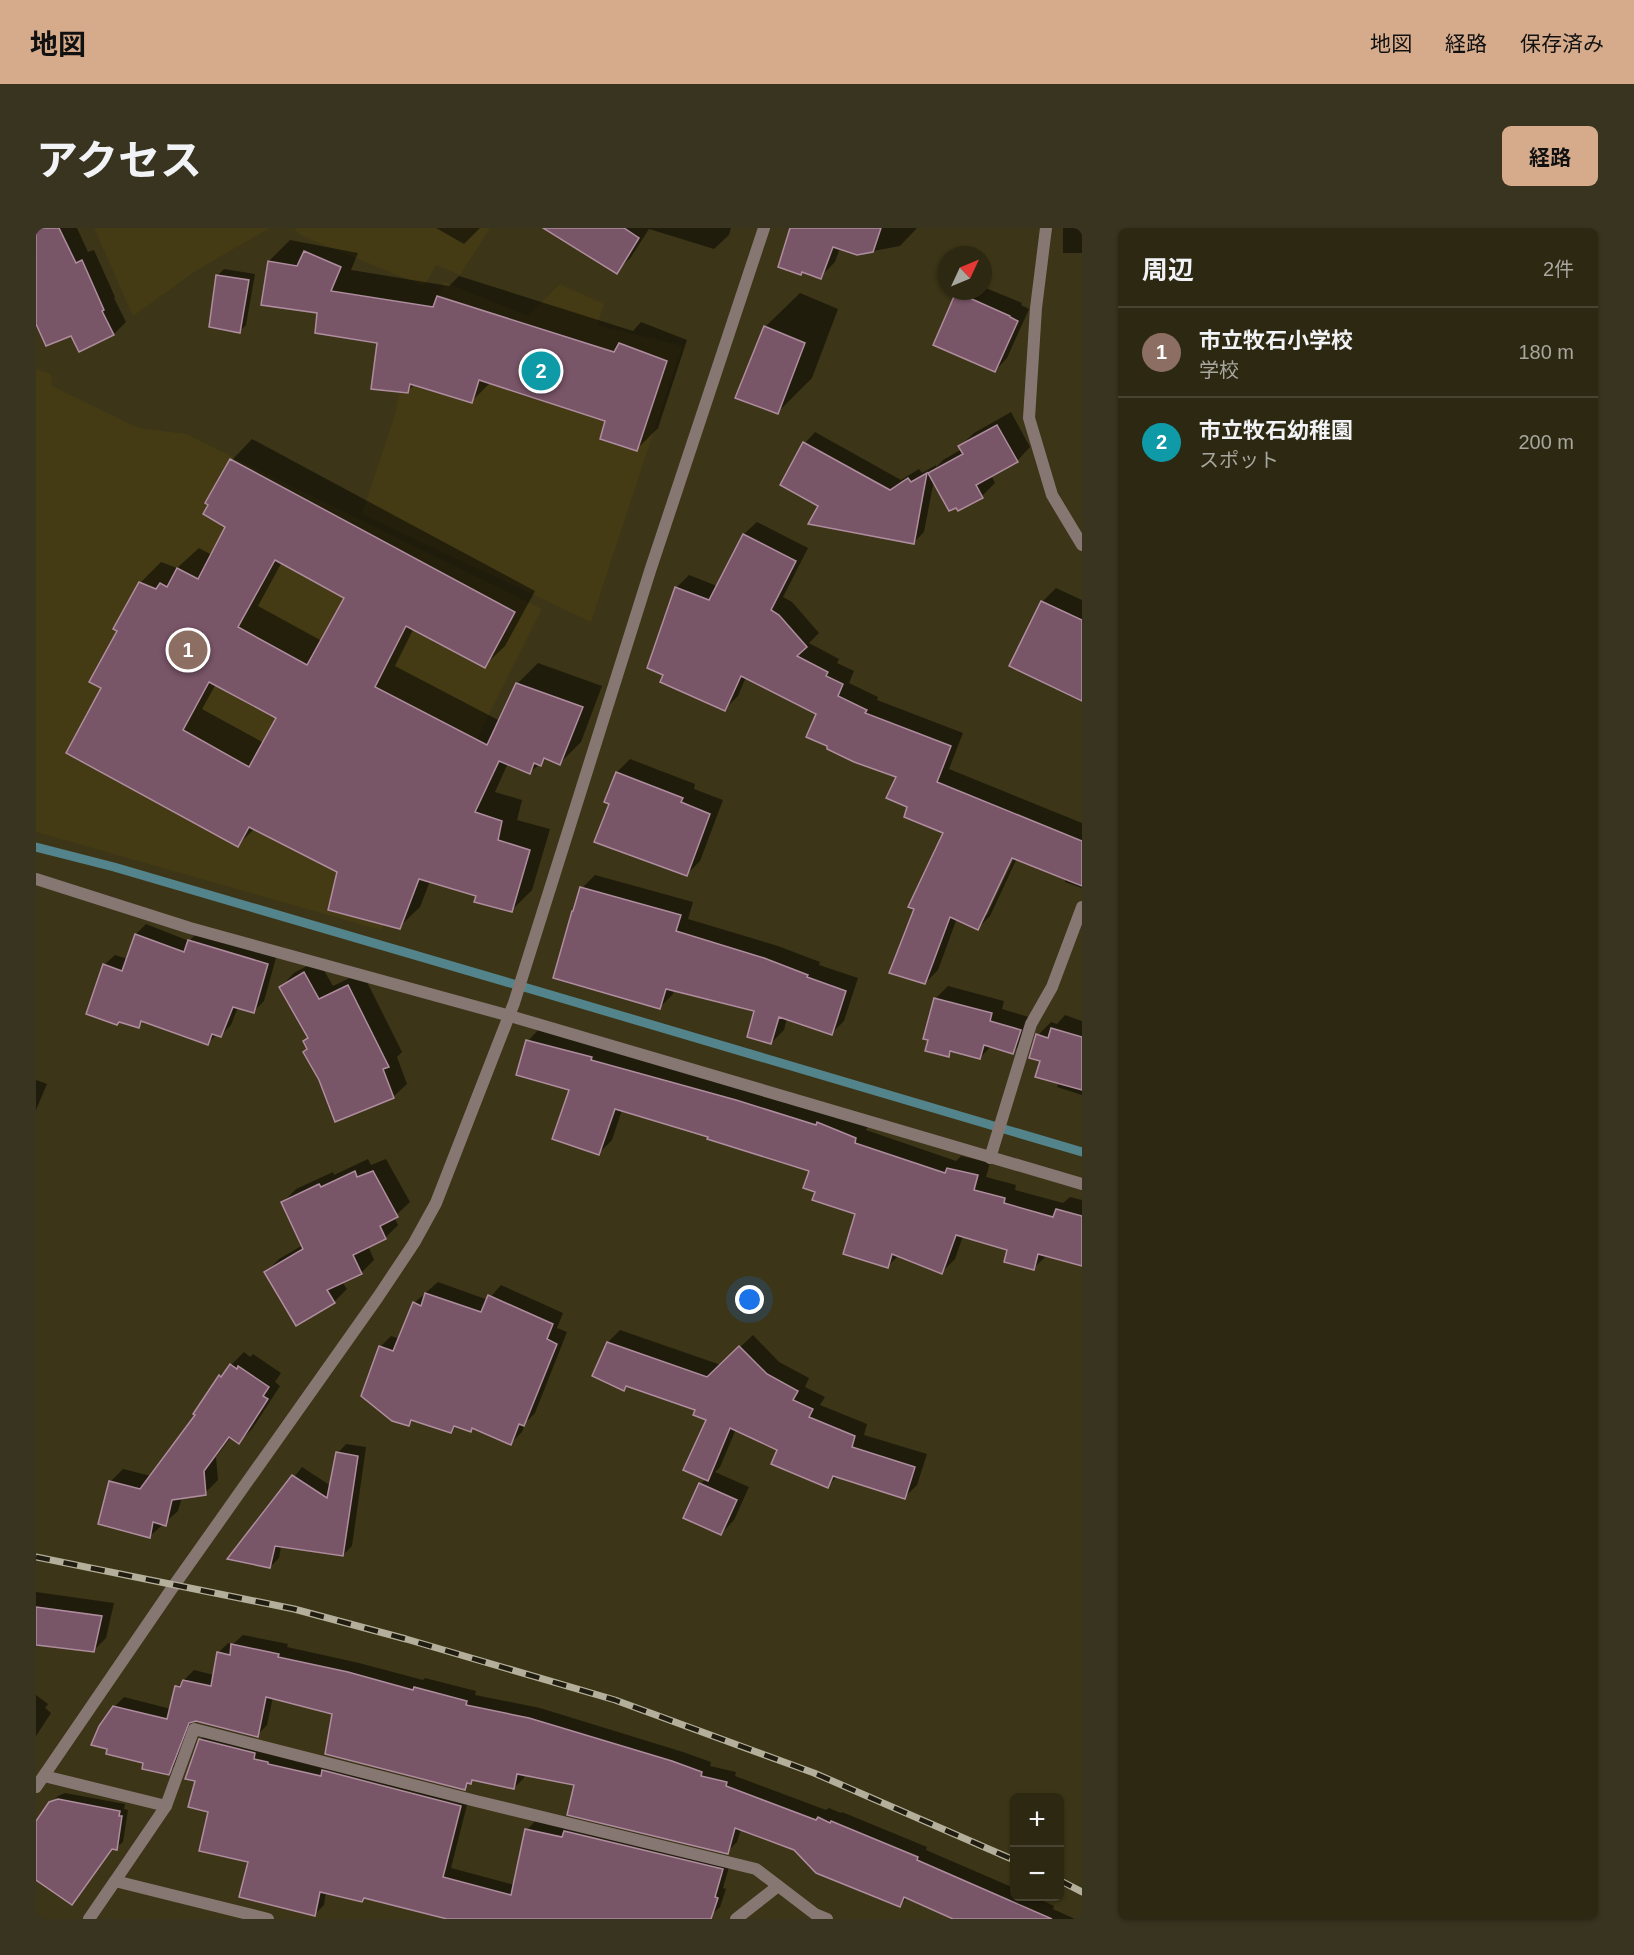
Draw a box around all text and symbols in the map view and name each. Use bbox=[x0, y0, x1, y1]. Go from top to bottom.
text: 地図 bbox=[30, 29, 86, 60]
text: 地図 bbox=[1370, 32, 1412, 55]
text: 経路 bbox=[1445, 32, 1487, 55]
text: 保存済み bbox=[1520, 32, 1604, 55]
button: 経路 bbox=[1502, 126, 1598, 186]
text: アクセス bbox=[36, 137, 202, 184]
north arrow bbox=[938, 246, 992, 300]
text: 周辺 bbox=[1142, 255, 1194, 285]
text: 2件 bbox=[1543, 258, 1574, 280]
text: 市立牧石小学校 bbox=[1199, 328, 1353, 353]
text: 1 bbox=[1156, 341, 1167, 363]
text: 180 m bbox=[1518, 341, 1574, 363]
pin: 2 bbox=[522, 348, 560, 394]
text: 学校 bbox=[1199, 359, 1239, 381]
text: 市立牧石幼稚園 bbox=[1199, 418, 1353, 443]
text: 2 bbox=[1156, 431, 1167, 453]
text: 200 m bbox=[1518, 431, 1574, 453]
text: スポット bbox=[1199, 449, 1279, 471]
pin: 1 bbox=[168, 628, 208, 672]
your location bbox=[735, 1285, 764, 1314]
map controls bbox=[1010, 1793, 1064, 1901]
button: + bbox=[1010, 1793, 1064, 1847]
button: − bbox=[1010, 1847, 1064, 1901]

